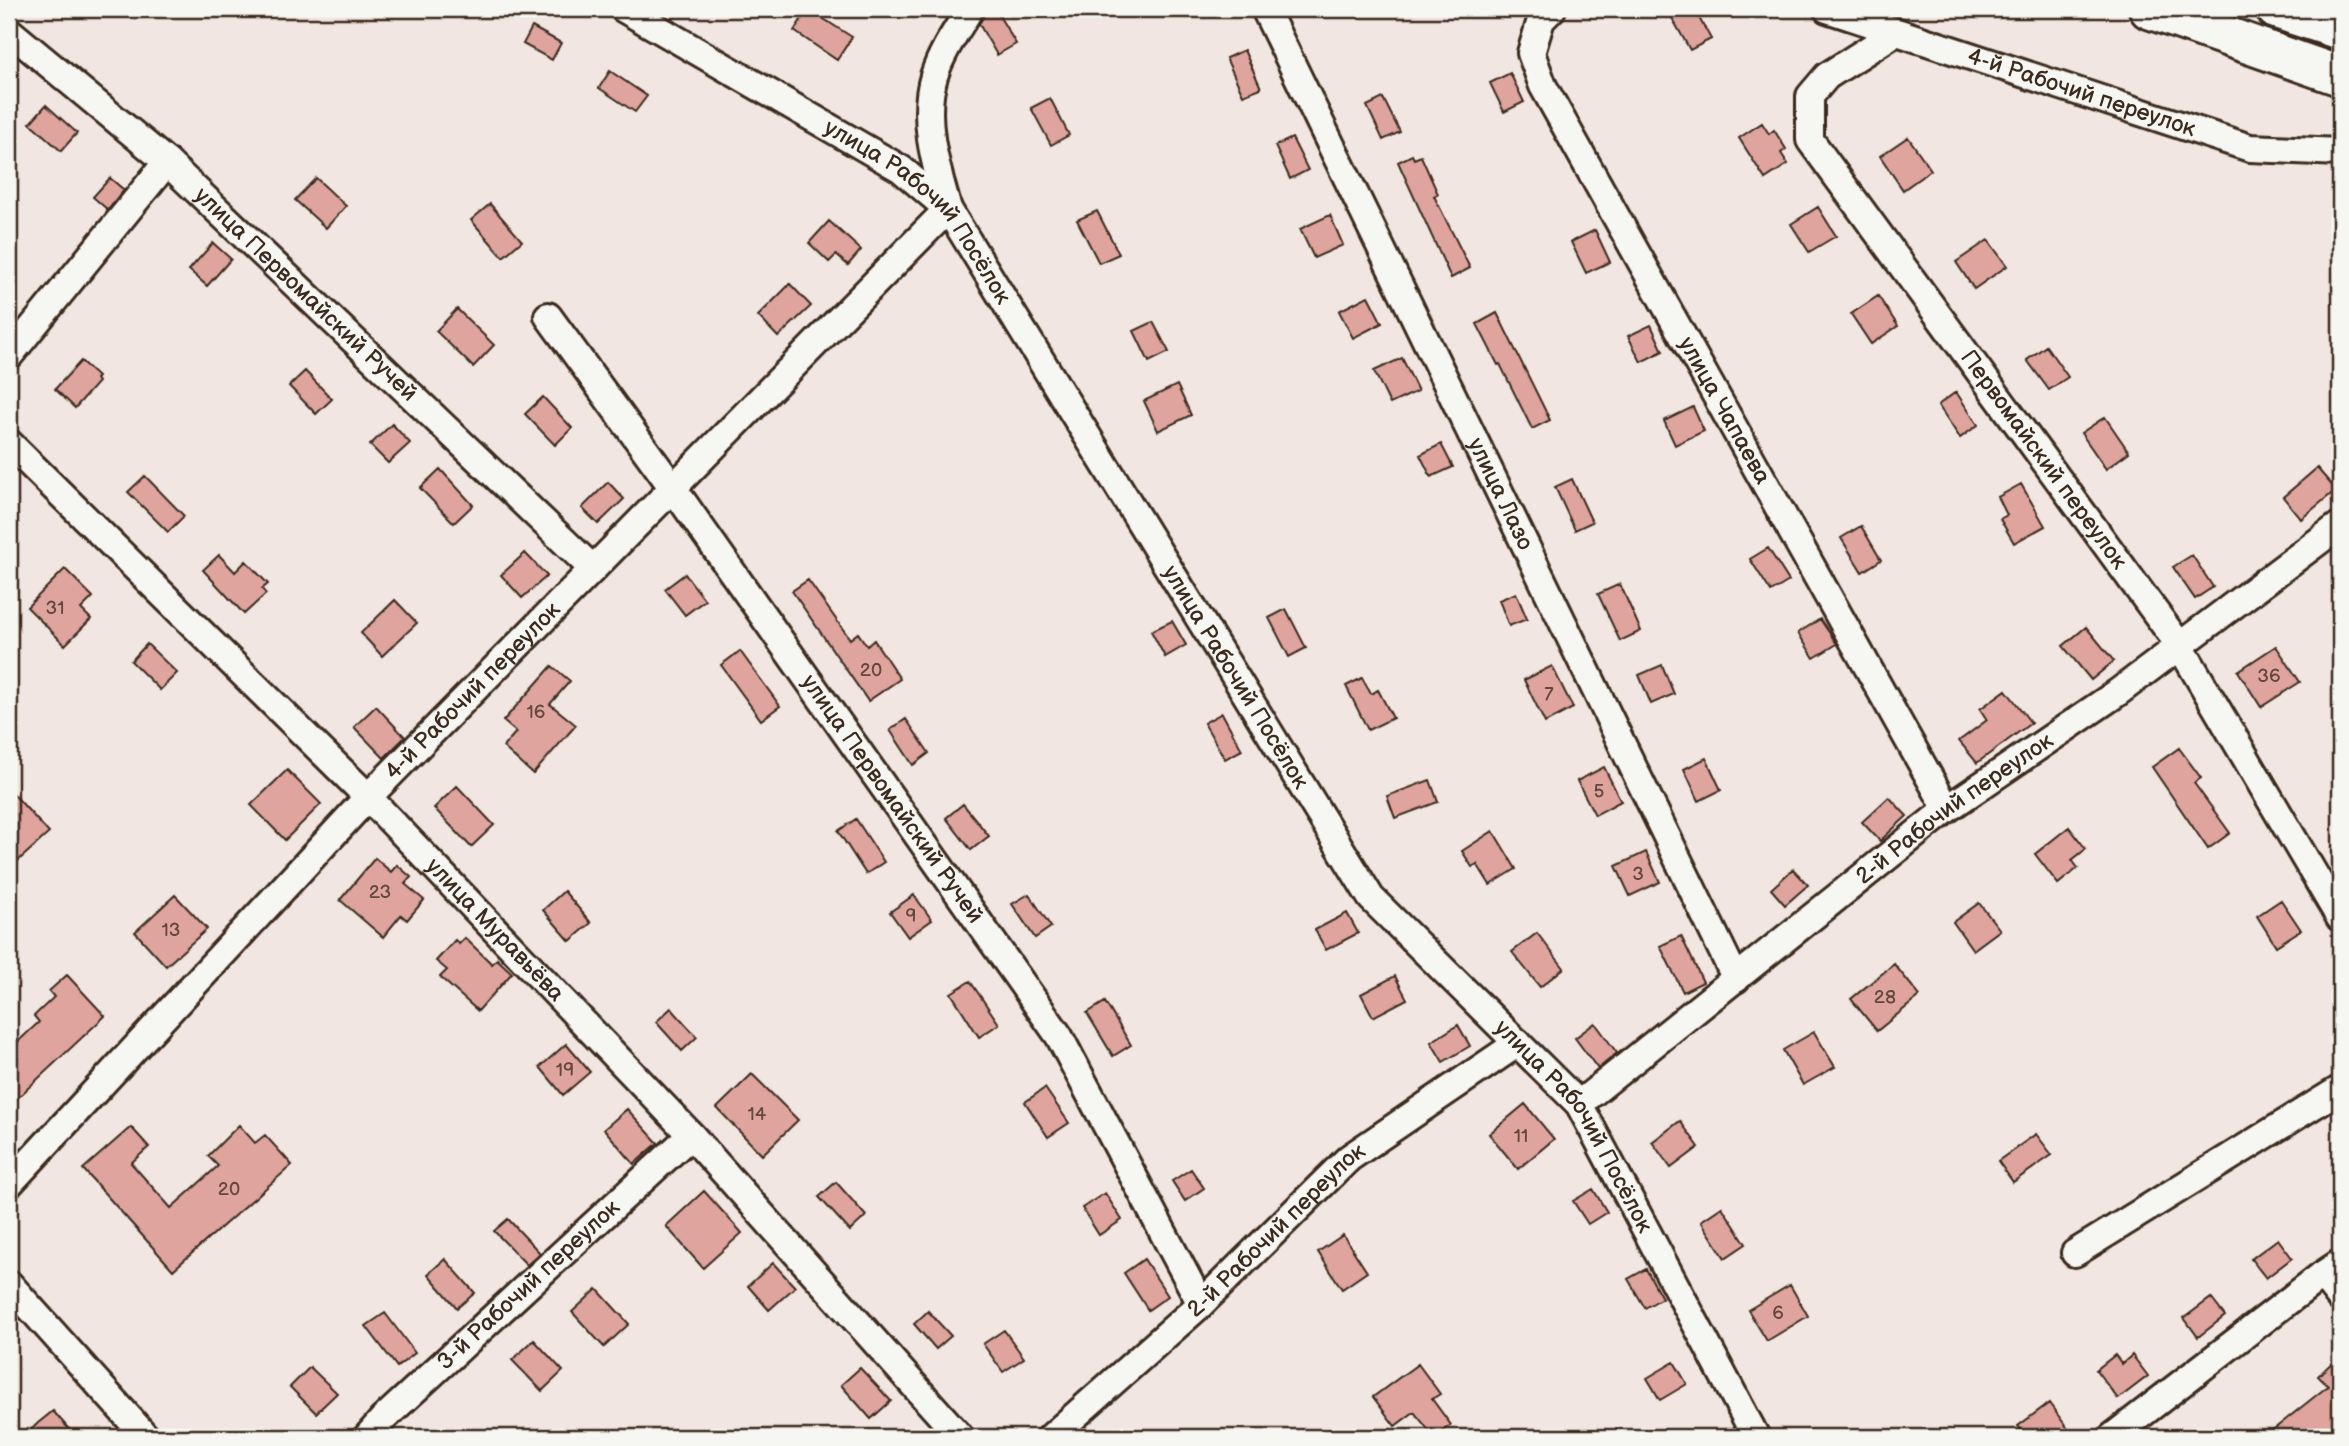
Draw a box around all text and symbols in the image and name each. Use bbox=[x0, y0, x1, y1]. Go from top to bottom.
street label: 4-й Рабочий переулок bbox=[1964, 42, 2200, 143]
street label: улица Рабочий Посёлок bbox=[819, 114, 1017, 310]
street label: улица Первомайский Ручей bbox=[188, 182, 423, 407]
street label: улица Чапаева bbox=[1672, 332, 1777, 489]
street label: Первомайский переулок bbox=[1954, 345, 2134, 575]
street label: улица Лазо bbox=[1461, 433, 1540, 555]
street label: улица Рабочий Посёлок bbox=[1156, 560, 1315, 795]
street label: 4-й Рабочий переулок bbox=[379, 596, 567, 786]
house number: 31 bbox=[45, 597, 65, 620]
house number: 20 bbox=[860, 659, 882, 682]
house number: 36 bbox=[2257, 665, 2281, 688]
street label: улица Первомайский Ручей bbox=[795, 669, 989, 929]
house number: 7 bbox=[1544, 683, 1554, 706]
house number: 16 bbox=[527, 701, 545, 724]
street label: 2-й Рабочий переулок bbox=[1850, 726, 2059, 890]
house number: 5 bbox=[1594, 780, 1605, 803]
street label: улица Муравьёва bbox=[420, 852, 570, 1008]
house number: 3 bbox=[1632, 863, 1644, 886]
house number: 23 bbox=[369, 881, 391, 904]
house number: 9 bbox=[906, 905, 916, 928]
house number: 13 bbox=[161, 919, 181, 942]
house number: 28 bbox=[1874, 986, 1896, 1009]
street label: улица Рабочий Посёлок bbox=[1489, 1014, 1659, 1238]
house number: 19 bbox=[556, 1059, 574, 1082]
house number: 14 bbox=[748, 1103, 767, 1126]
house number: 11 bbox=[1514, 1125, 1528, 1148]
street label: 2-й Рабочий переулок bbox=[1182, 1137, 1371, 1323]
house number: 20 bbox=[218, 1178, 240, 1201]
street label: 3-й Рабочий переулок bbox=[431, 1193, 626, 1376]
house number: 6 bbox=[1772, 1302, 1784, 1325]

